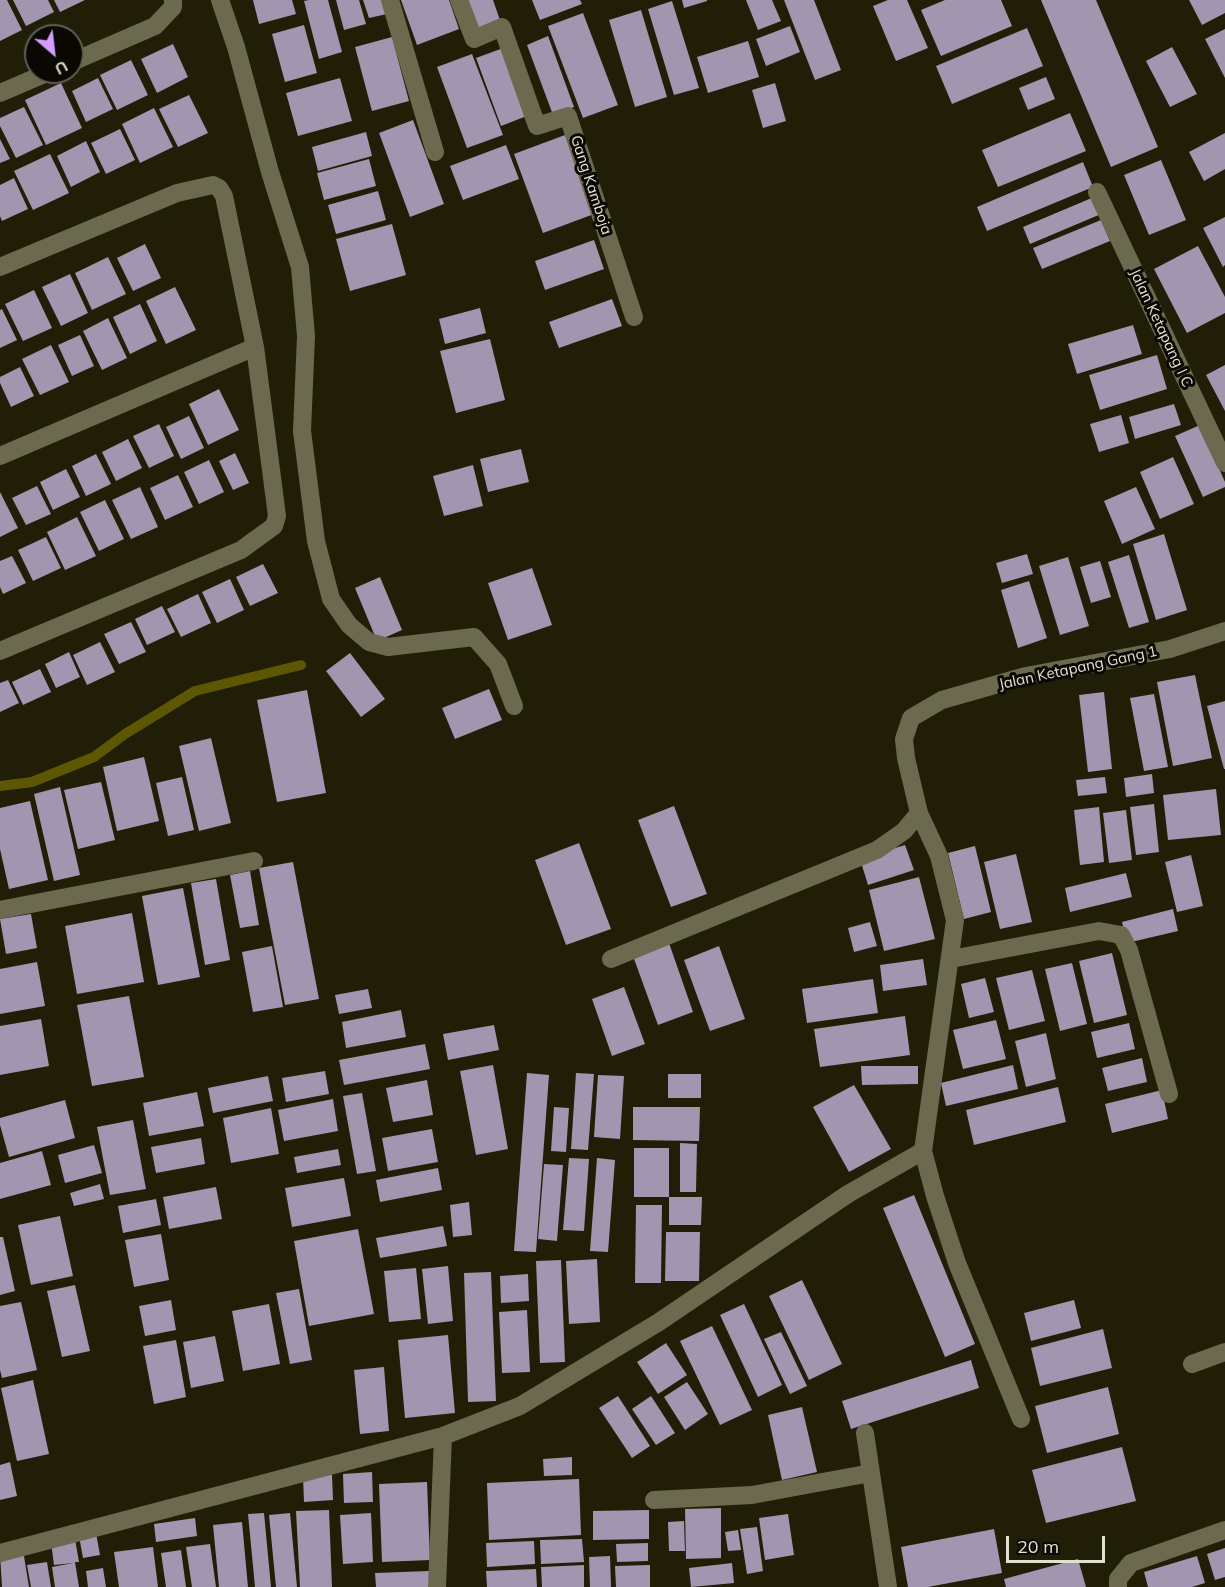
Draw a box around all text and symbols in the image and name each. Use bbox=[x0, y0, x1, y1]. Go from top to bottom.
north arrow bbox=[24, 24, 84, 84]
text: U bbox=[52, 57, 71, 80]
street label: Gang Kamboja bbox=[566, 133, 616, 237]
street label: Jalan Ketapang I C bbox=[1126, 266, 1196, 390]
street label: Jalan Ketapang Gang 1 bbox=[997, 642, 1159, 694]
scale bar bbox=[1009, 1524, 1108, 1562]
text: 20 m bbox=[1017, 1535, 1059, 1558]

